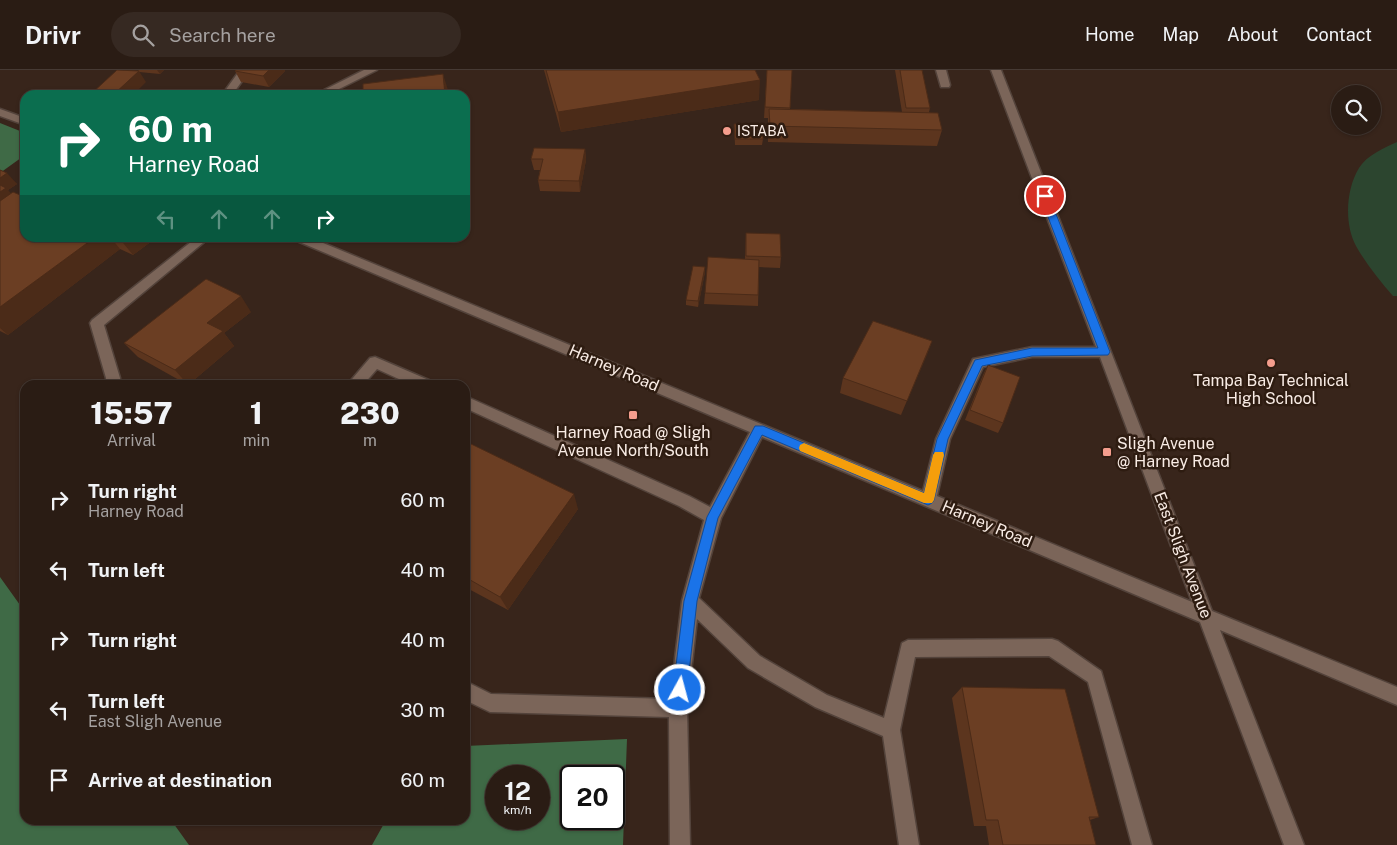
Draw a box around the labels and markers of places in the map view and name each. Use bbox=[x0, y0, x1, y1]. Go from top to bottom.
place label: ISTABA bbox=[737, 123, 786, 139]
marker: ISTABA bbox=[721, 125, 733, 137]
pin bbox=[1024, 175, 1066, 217]
marker: Tampa Bay Technical High School bbox=[1265, 357, 1277, 369]
place label: Tampa Bay Technical High School bbox=[1193, 371, 1349, 408]
marker: Harney Road @ Sligh Avenue North/South bbox=[627, 409, 639, 421]
place label: Harney Road @ Sligh Avenue North/South bbox=[555, 423, 711, 460]
place label: Sligh Avenue @ Harney Road bbox=[1117, 434, 1230, 471]
marker: Sligh Avenue @ Harney Road bbox=[1101, 446, 1113, 458]

